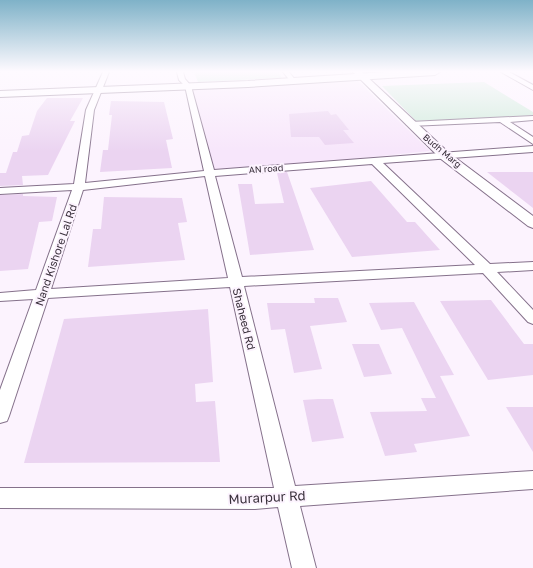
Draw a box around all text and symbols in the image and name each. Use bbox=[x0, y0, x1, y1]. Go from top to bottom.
street label: Budh Marg bbox=[421, 131, 464, 170]
street label: AN road bbox=[248, 162, 284, 175]
street label: Nand Kishore Lal Rd bbox=[32, 202, 79, 307]
street label: Shaheed Rd bbox=[231, 287, 258, 351]
street label: Murarpur Rd bbox=[228, 487, 306, 507]

